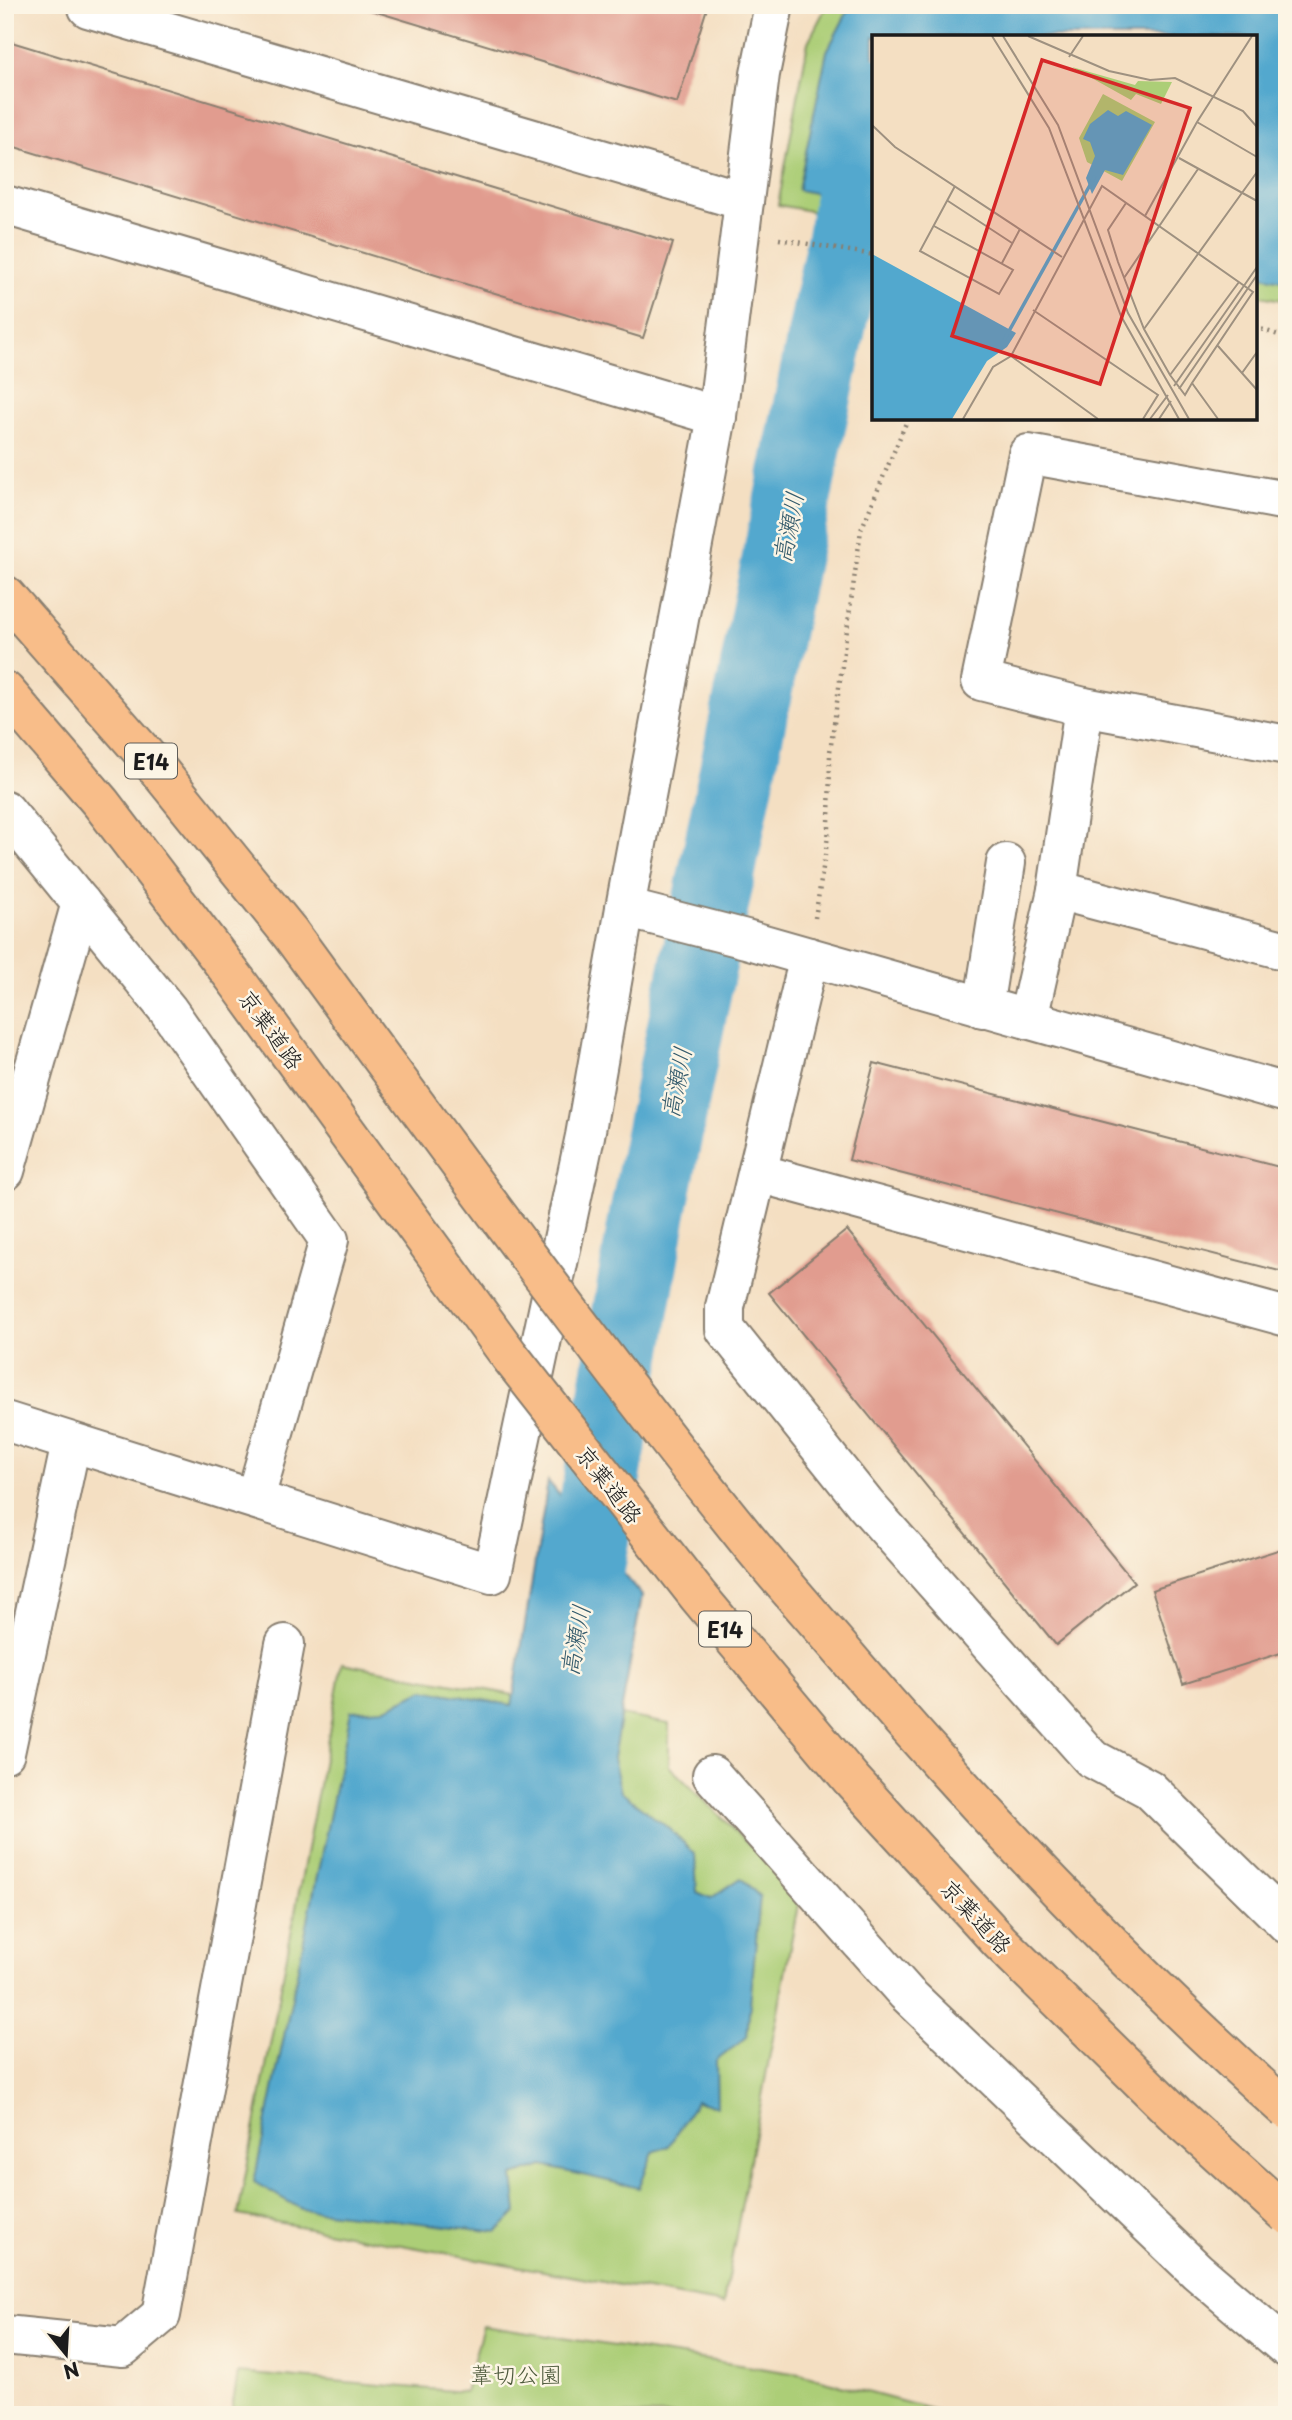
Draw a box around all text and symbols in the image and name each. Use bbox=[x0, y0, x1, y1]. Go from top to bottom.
inset map bbox=[872, 35, 1257, 420]
water label: 高瀬川 bbox=[762, 488, 812, 566]
road number: E14 bbox=[125, 744, 177, 778]
street label: 京葉道路 bbox=[231, 981, 313, 1077]
water label: 高瀬川 bbox=[650, 1043, 700, 1121]
street label: 京葉道路 bbox=[568, 1437, 652, 1531]
water label: 高瀬川 bbox=[550, 1601, 598, 1679]
road number: E14 bbox=[699, 1612, 751, 1646]
street label: 京葉道路 bbox=[933, 1870, 1021, 1962]
north arrow bbox=[32, 2318, 102, 2388]
text: N bbox=[60, 2355, 83, 2387]
park label: 葦切公園 bbox=[470, 2356, 562, 2391]

